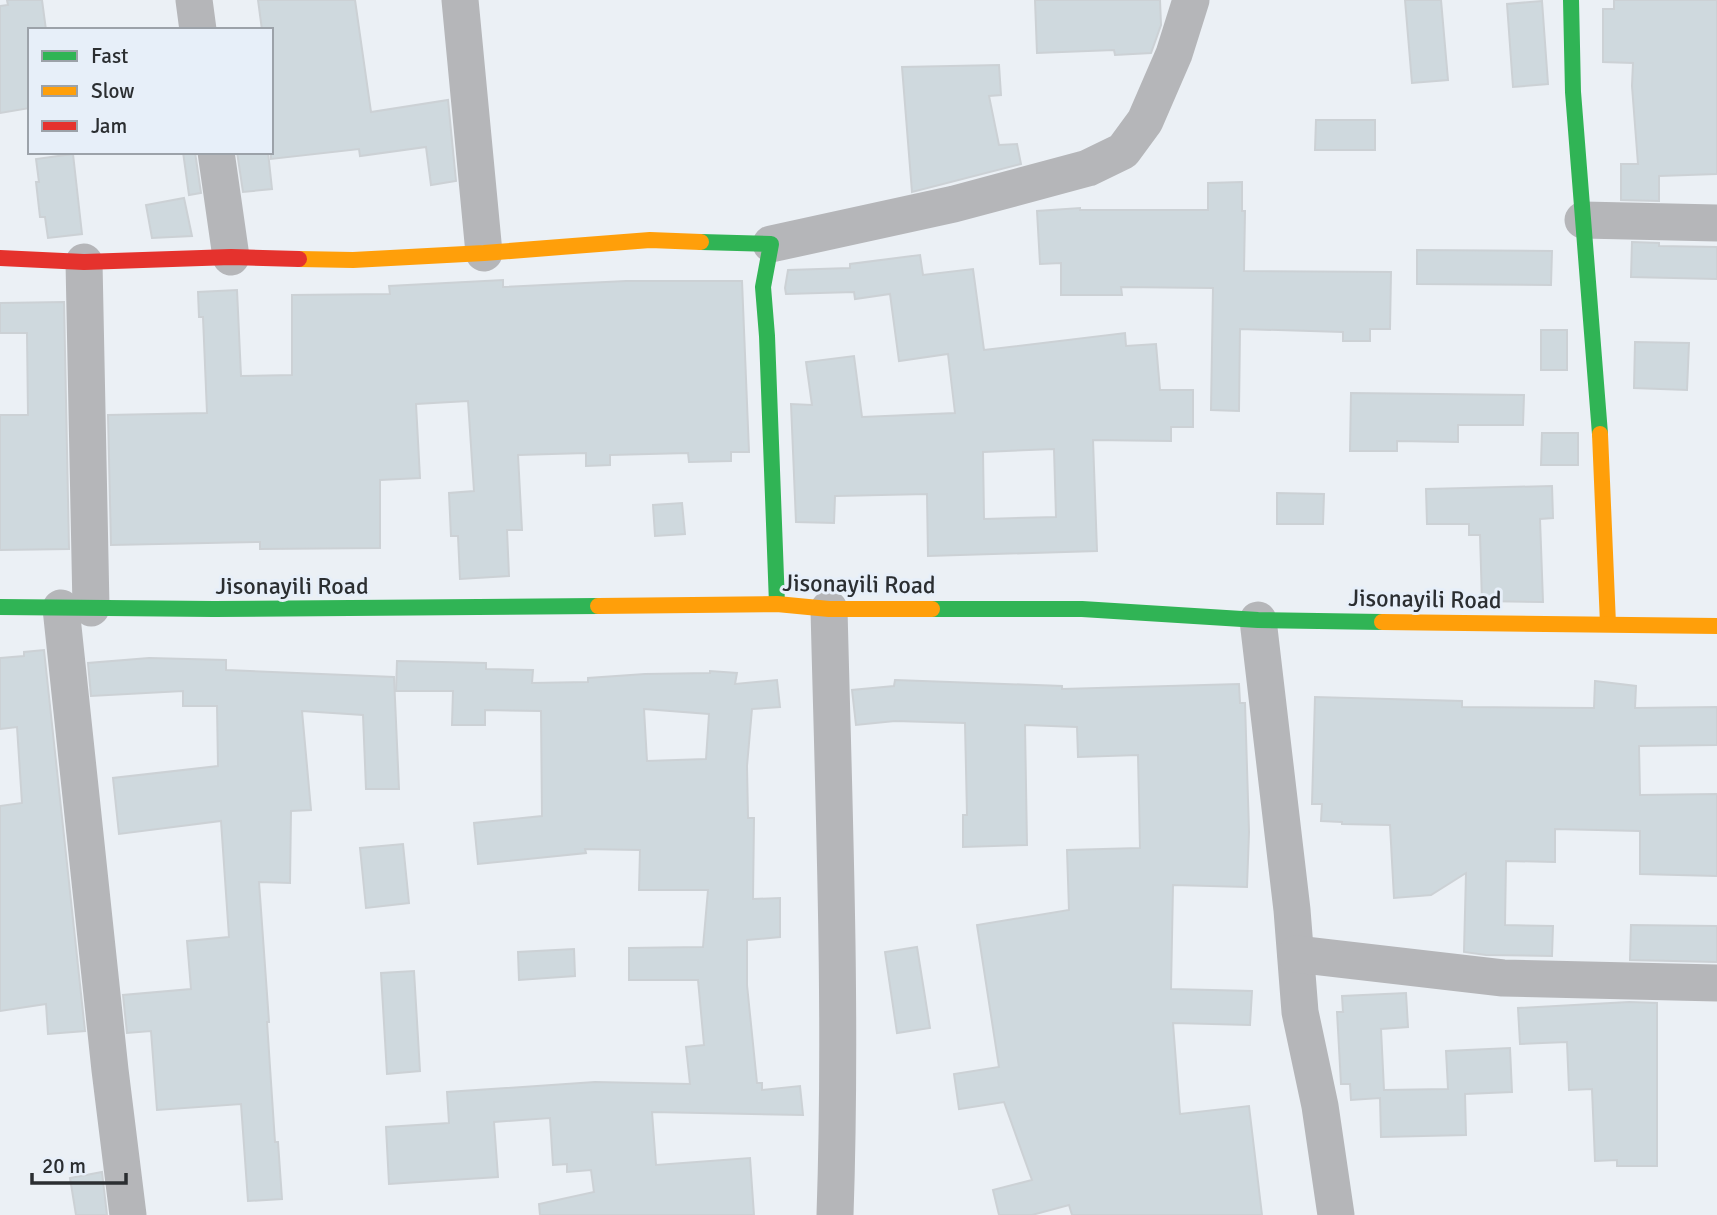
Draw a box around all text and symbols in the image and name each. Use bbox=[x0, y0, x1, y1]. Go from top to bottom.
legend bbox=[28, 28, 273, 154]
text: Fast bbox=[91, 43, 128, 69]
text: Slow bbox=[91, 78, 135, 104]
text: Jam bbox=[91, 113, 127, 139]
street label: Jisonayili Road bbox=[782, 568, 936, 600]
street label: Jisonayili Road bbox=[215, 571, 369, 601]
street label: Jisonayili Road bbox=[1348, 583, 1502, 615]
scale bar bbox=[32, 1142, 126, 1186]
text: 20 m bbox=[42, 1153, 86, 1179]

